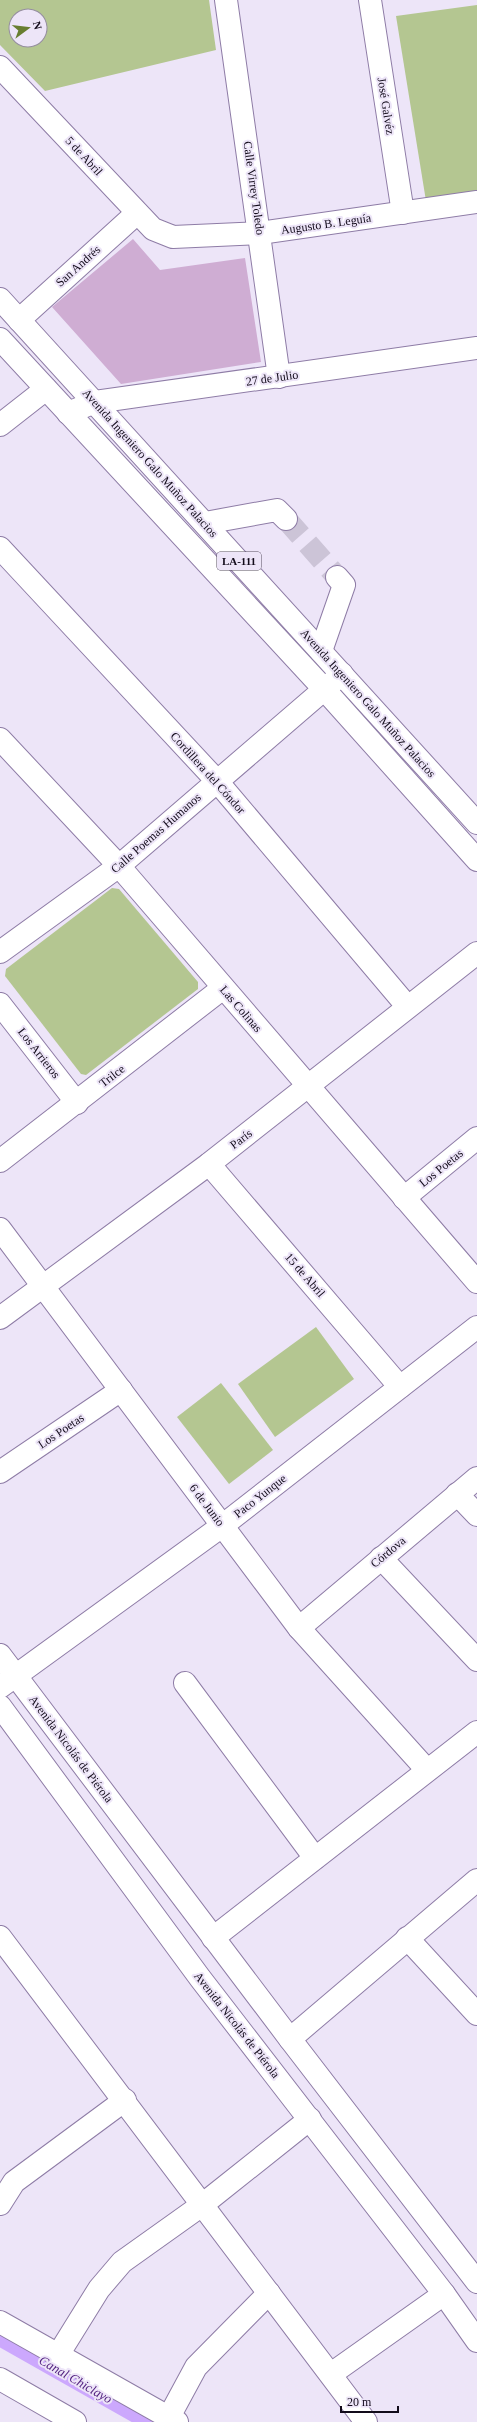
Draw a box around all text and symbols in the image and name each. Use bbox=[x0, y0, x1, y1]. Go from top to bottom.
north arrow bbox=[8, 8, 48, 48]
text: N bbox=[31, 20, 44, 31]
street label: José Galvéz bbox=[375, 76, 397, 136]
street label: 5 de Abril bbox=[63, 134, 106, 179]
street label: Calle Virrey Toledo bbox=[240, 140, 268, 236]
street label: Augusto B. Leguía bbox=[280, 211, 373, 237]
street label: San Andrés bbox=[53, 242, 103, 290]
street label: 27 de Julio bbox=[245, 367, 299, 389]
street label: Avenida Ingeniero Galo Muñoz Palacios bbox=[80, 386, 221, 540]
road number: LA-111 bbox=[217, 552, 261, 570]
street label: Avenida Ingeniero Galo Muñoz Palacios bbox=[298, 626, 439, 780]
street label: Cordillera del Cóndor bbox=[168, 729, 248, 817]
street label: Calle Poemas Humanos bbox=[108, 790, 204, 876]
street label: Las Colinas bbox=[217, 983, 265, 1035]
street label: Los Arrieros bbox=[15, 1025, 63, 1081]
street label: Trilce bbox=[97, 1062, 127, 1090]
street label: París bbox=[227, 1126, 255, 1152]
street label: Los Poetas bbox=[416, 1146, 466, 1190]
street label: 15 de Abril bbox=[282, 1250, 328, 1300]
street label: Los Poetas bbox=[35, 1410, 87, 1451]
street label: Paco Yunque bbox=[231, 1471, 289, 1521]
street label: 6 de Junio bbox=[187, 1481, 227, 1529]
street label: Córdova bbox=[368, 1533, 409, 1571]
street label: Avenida Nicolás de Piérola bbox=[26, 1693, 116, 1806]
street label: Avenida Nicolás de Piérola bbox=[191, 1969, 283, 2081]
water label: Canal Chiclayo bbox=[37, 2352, 115, 2407]
scale bar bbox=[341, 2388, 398, 2414]
text: 20 m bbox=[347, 2395, 372, 2409]

